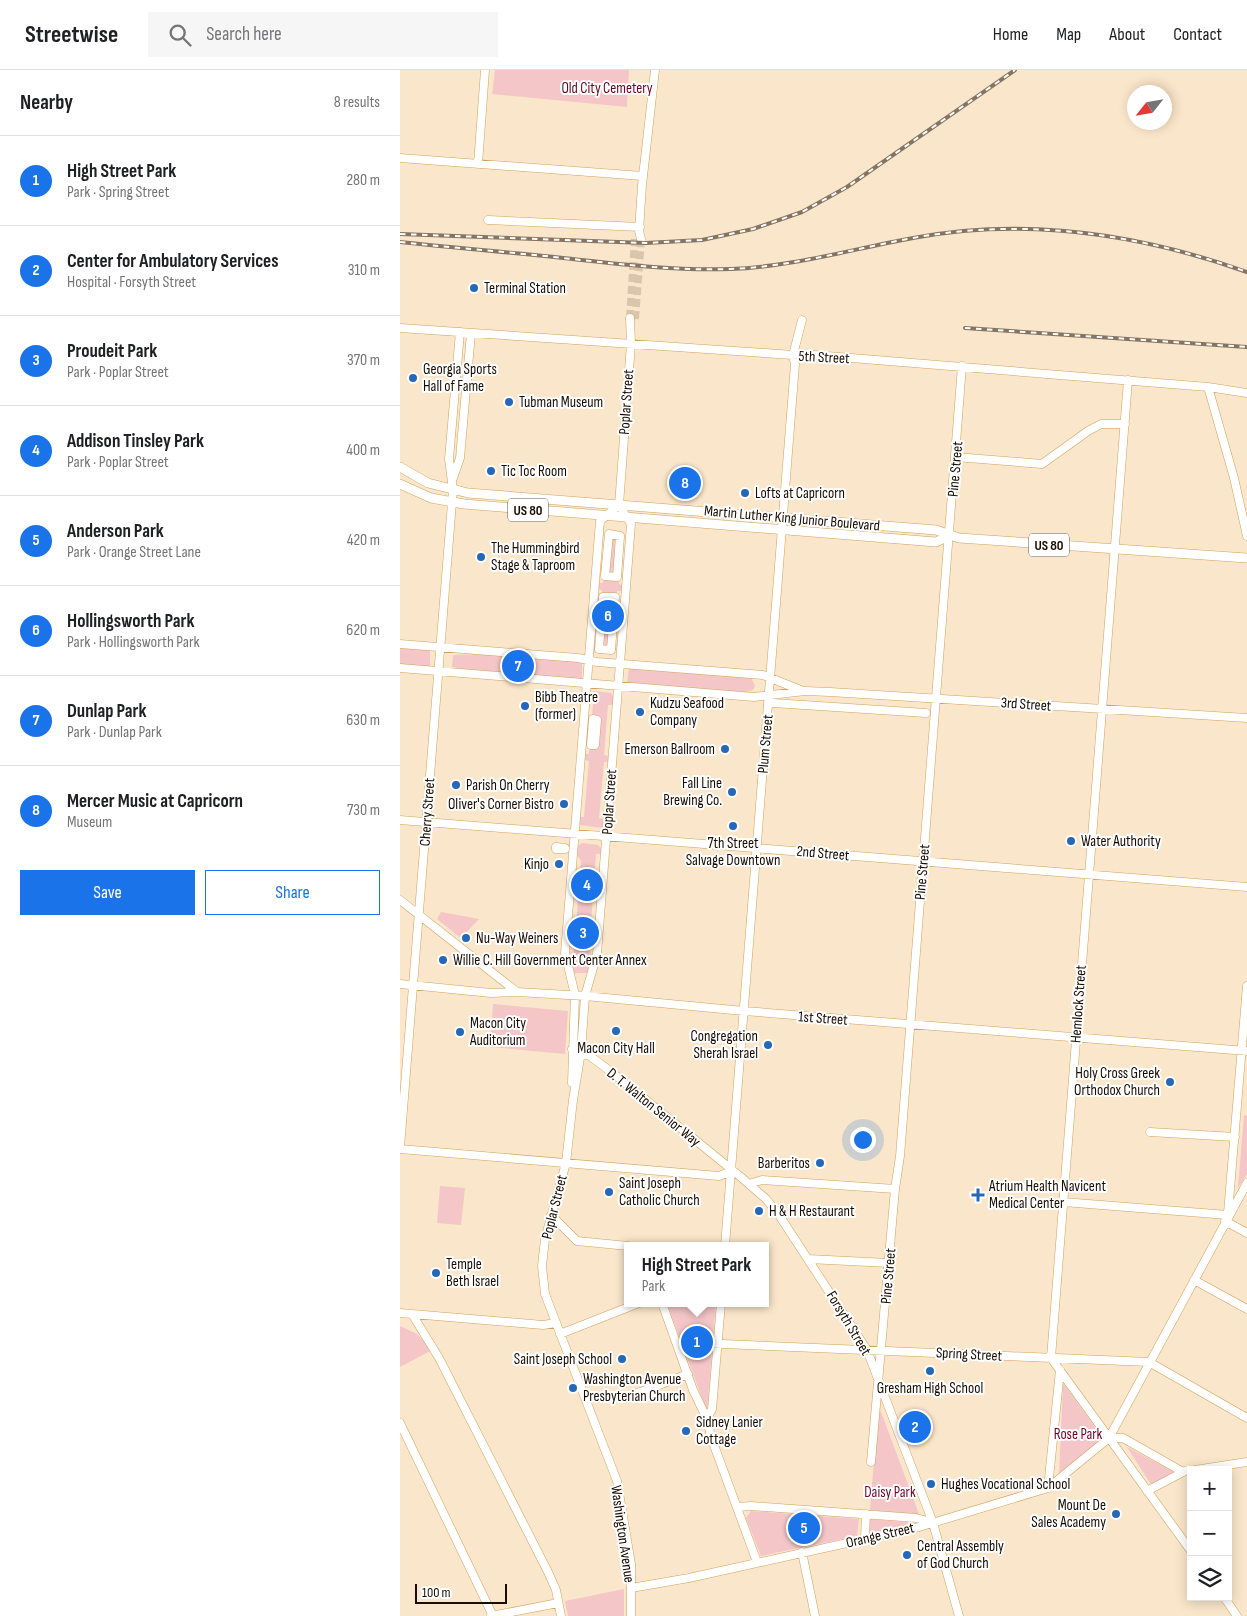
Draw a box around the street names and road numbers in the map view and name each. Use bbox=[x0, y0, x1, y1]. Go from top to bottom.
street label: 5th Street bbox=[798, 347, 850, 368]
street label: Poplar Street bbox=[615, 368, 638, 435]
street label: Pine Street bbox=[944, 440, 967, 498]
road number: US 80 bbox=[508, 498, 548, 522]
street label: Martin Luther King Junior Boulevard bbox=[703, 501, 881, 536]
road number: US 80 bbox=[1029, 534, 1069, 556]
street label: 3rd Street bbox=[1000, 693, 1052, 716]
street label: Plum Street bbox=[753, 713, 778, 774]
street label: Poplar Street bbox=[598, 768, 621, 835]
street label: Cherry Street bbox=[416, 777, 439, 847]
street label: 2nd Street bbox=[796, 842, 851, 865]
street label: Pine Street bbox=[911, 843, 934, 901]
street label: Hemlock Street bbox=[1066, 964, 1091, 1044]
street label: 1st Street bbox=[798, 1007, 849, 1030]
street label: D. T. Walton Senior Way bbox=[603, 1064, 705, 1151]
street label: Poplar Street bbox=[537, 1173, 572, 1241]
street label: Pine Street bbox=[877, 1247, 900, 1305]
street label: Forsyth Street bbox=[822, 1287, 875, 1359]
street label: Spring Street bbox=[935, 1343, 1003, 1366]
street label: Washington Avenue bbox=[606, 1484, 639, 1584]
street label: Orange Street bbox=[844, 1518, 917, 1553]

